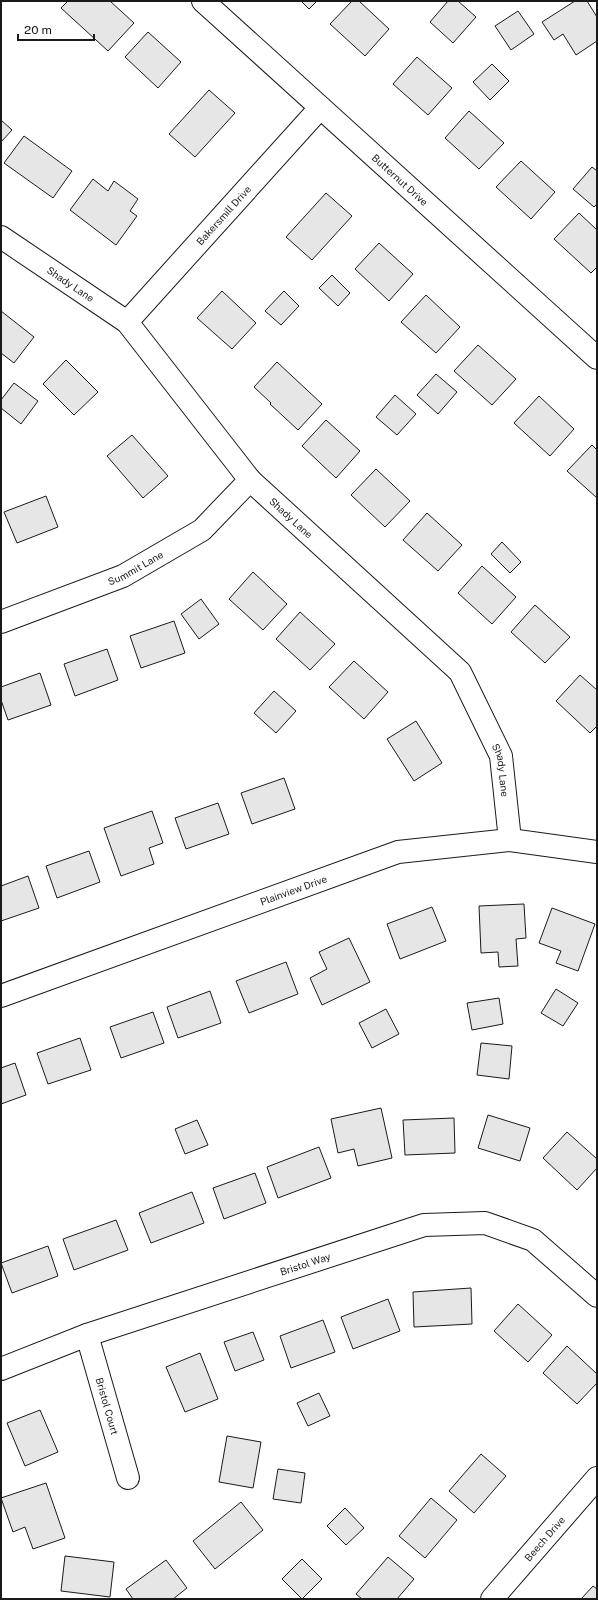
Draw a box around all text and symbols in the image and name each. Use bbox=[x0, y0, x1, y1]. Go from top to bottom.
scale bar bbox=[18, 16, 94, 42]
text: 20 m bbox=[24, 23, 52, 37]
street label: Butternut Drive bbox=[370, 151, 431, 208]
street label: Bakersmill Drive bbox=[194, 183, 253, 247]
street label: Shady Lane bbox=[45, 264, 97, 304]
street label: Shady Lane bbox=[267, 495, 316, 541]
street label: Summit Lane bbox=[106, 548, 165, 587]
street label: Shady Lane bbox=[490, 741, 511, 798]
street label: Plainview Drive bbox=[258, 872, 329, 908]
street label: Bristol Way bbox=[278, 1250, 333, 1278]
street label: Bristol Court bbox=[93, 1376, 121, 1436]
street label: Beech Drive bbox=[522, 1513, 567, 1564]

